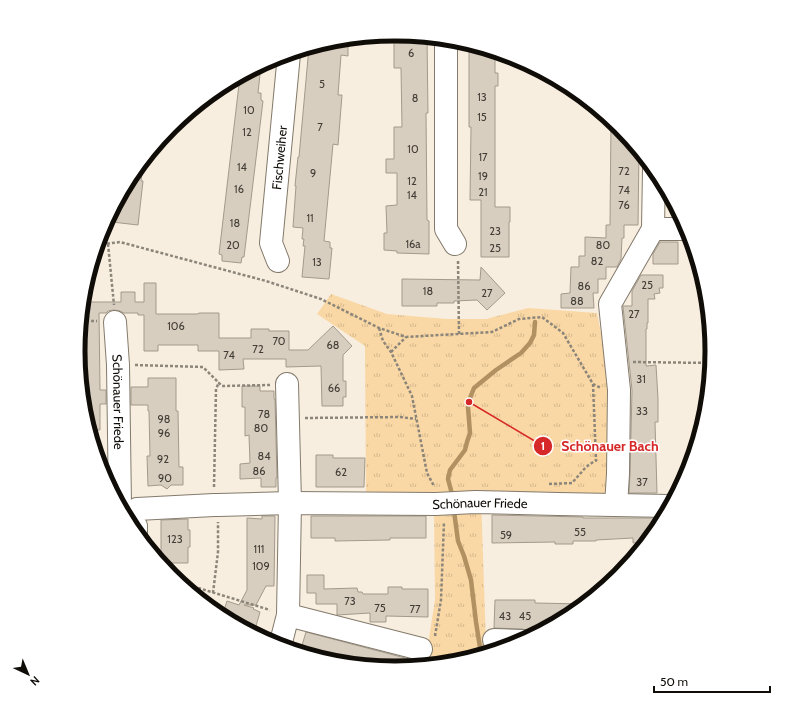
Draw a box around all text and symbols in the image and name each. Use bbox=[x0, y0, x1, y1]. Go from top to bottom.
house number: 6 bbox=[408, 46, 414, 60]
house number: 5 bbox=[319, 77, 325, 91]
house number: 13 bbox=[477, 90, 487, 104]
house number: 8 bbox=[412, 91, 418, 105]
house number: 10 bbox=[243, 103, 255, 117]
house number: 15 bbox=[477, 110, 487, 124]
house number: 7 bbox=[317, 120, 323, 134]
street label: Fischweiher bbox=[268, 124, 290, 190]
house number: 12 bbox=[242, 125, 252, 139]
house number: 10 bbox=[407, 142, 419, 156]
house number: 17 bbox=[478, 150, 488, 164]
house number: 14 bbox=[237, 160, 248, 174]
house number: 72 bbox=[618, 164, 630, 178]
house number: 9 bbox=[310, 166, 316, 180]
house number: 19 bbox=[478, 169, 488, 183]
house number: 12 bbox=[407, 174, 417, 188]
house number: 16 bbox=[234, 182, 244, 196]
house number: 74 bbox=[618, 183, 630, 197]
house number: 21 bbox=[478, 185, 488, 199]
house number: 14 bbox=[407, 188, 418, 202]
house number: 76 bbox=[618, 198, 630, 212]
house number: 11 bbox=[306, 211, 314, 225]
house number: 18 bbox=[230, 216, 240, 230]
house number: 23 bbox=[489, 224, 501, 238]
house number: 16a bbox=[405, 237, 421, 251]
house number: 20 bbox=[226, 238, 240, 252]
house number: 80 bbox=[596, 238, 610, 252]
house number: 25 bbox=[489, 241, 501, 255]
house number: 82 bbox=[591, 254, 603, 268]
house number: 13 bbox=[312, 255, 322, 269]
house number: 25 bbox=[641, 278, 653, 292]
house number: 86 bbox=[578, 279, 590, 293]
house number: 18 bbox=[423, 284, 433, 298]
house number: 27 bbox=[481, 286, 493, 300]
house number: 88 bbox=[570, 294, 584, 308]
house number: 27 bbox=[628, 307, 640, 321]
house number: 106 bbox=[167, 319, 185, 333]
house number: 70 bbox=[272, 334, 286, 348]
house number: 68 bbox=[327, 338, 339, 352]
house number: 72 bbox=[252, 342, 264, 356]
house number: 74 bbox=[223, 348, 235, 362]
street label: Schönauer Friede bbox=[109, 354, 127, 450]
house number: 31 bbox=[636, 372, 646, 386]
house number: 66 bbox=[328, 381, 340, 395]
house number: 33 bbox=[636, 404, 648, 418]
house number: 78 bbox=[258, 407, 270, 421]
house number: 98 bbox=[158, 412, 170, 426]
house number: 80 bbox=[254, 421, 268, 435]
house number: 96 bbox=[158, 426, 170, 440]
callout: Schönauer Bach bbox=[533, 433, 666, 459]
text: Schönauer Bach bbox=[561, 437, 659, 455]
text: 1 bbox=[541, 438, 545, 453]
house number: 84 bbox=[257, 449, 271, 463]
house number: 92 bbox=[157, 452, 169, 466]
house number: 86 bbox=[253, 464, 265, 478]
house number: 62 bbox=[335, 465, 347, 479]
house number: 90 bbox=[158, 471, 172, 485]
house number: 37 bbox=[636, 475, 648, 489]
street label: Schönauer Friede bbox=[432, 494, 528, 512]
house number: 55 bbox=[574, 525, 586, 539]
house number: 59 bbox=[500, 528, 512, 542]
house number: 123 bbox=[167, 532, 183, 546]
house number: 111 bbox=[254, 542, 264, 556]
house number: 109 bbox=[252, 559, 270, 573]
house number: 73 bbox=[344, 594, 356, 608]
house number: 75 bbox=[374, 601, 386, 615]
house number: 77 bbox=[409, 602, 421, 616]
house number: 43 bbox=[499, 609, 511, 623]
house number: 45 bbox=[519, 609, 531, 623]
north arrow bbox=[8, 654, 48, 694]
scale bar bbox=[654, 668, 770, 694]
text: N bbox=[27, 673, 43, 689]
text: 50 m bbox=[660, 674, 688, 689]

